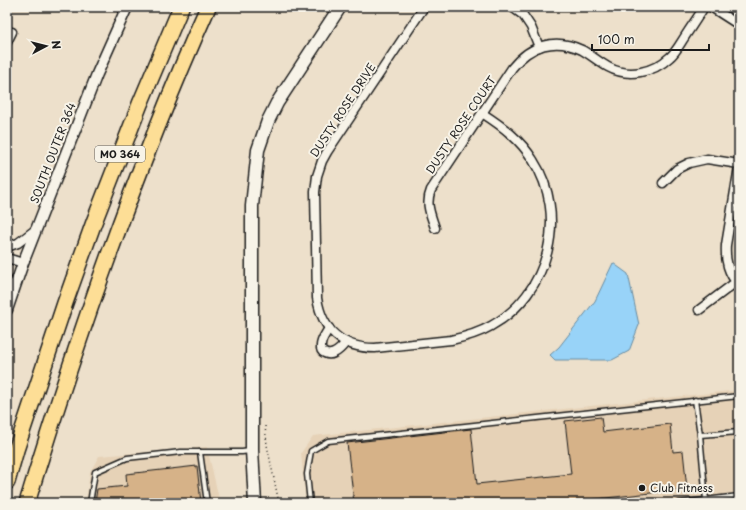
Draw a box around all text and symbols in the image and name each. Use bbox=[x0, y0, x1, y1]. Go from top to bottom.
north arrow bbox=[26, 26, 66, 66]
scale bar bbox=[592, 26, 709, 52]
text: 100 m bbox=[598, 30, 635, 48]
text: N bbox=[47, 39, 65, 50]
street label: DUSTY ROSE DRIVE bbox=[306, 59, 380, 160]
street label: DUSTY ROSE COURT bbox=[421, 72, 500, 177]
street label: SOUTH OUTER 364 bbox=[25, 100, 80, 206]
road number: MO 364 bbox=[95, 146, 145, 162]
place label: Club Fitness bbox=[650, 479, 713, 496]
marker: Club Fitness bbox=[637, 483, 647, 493]

